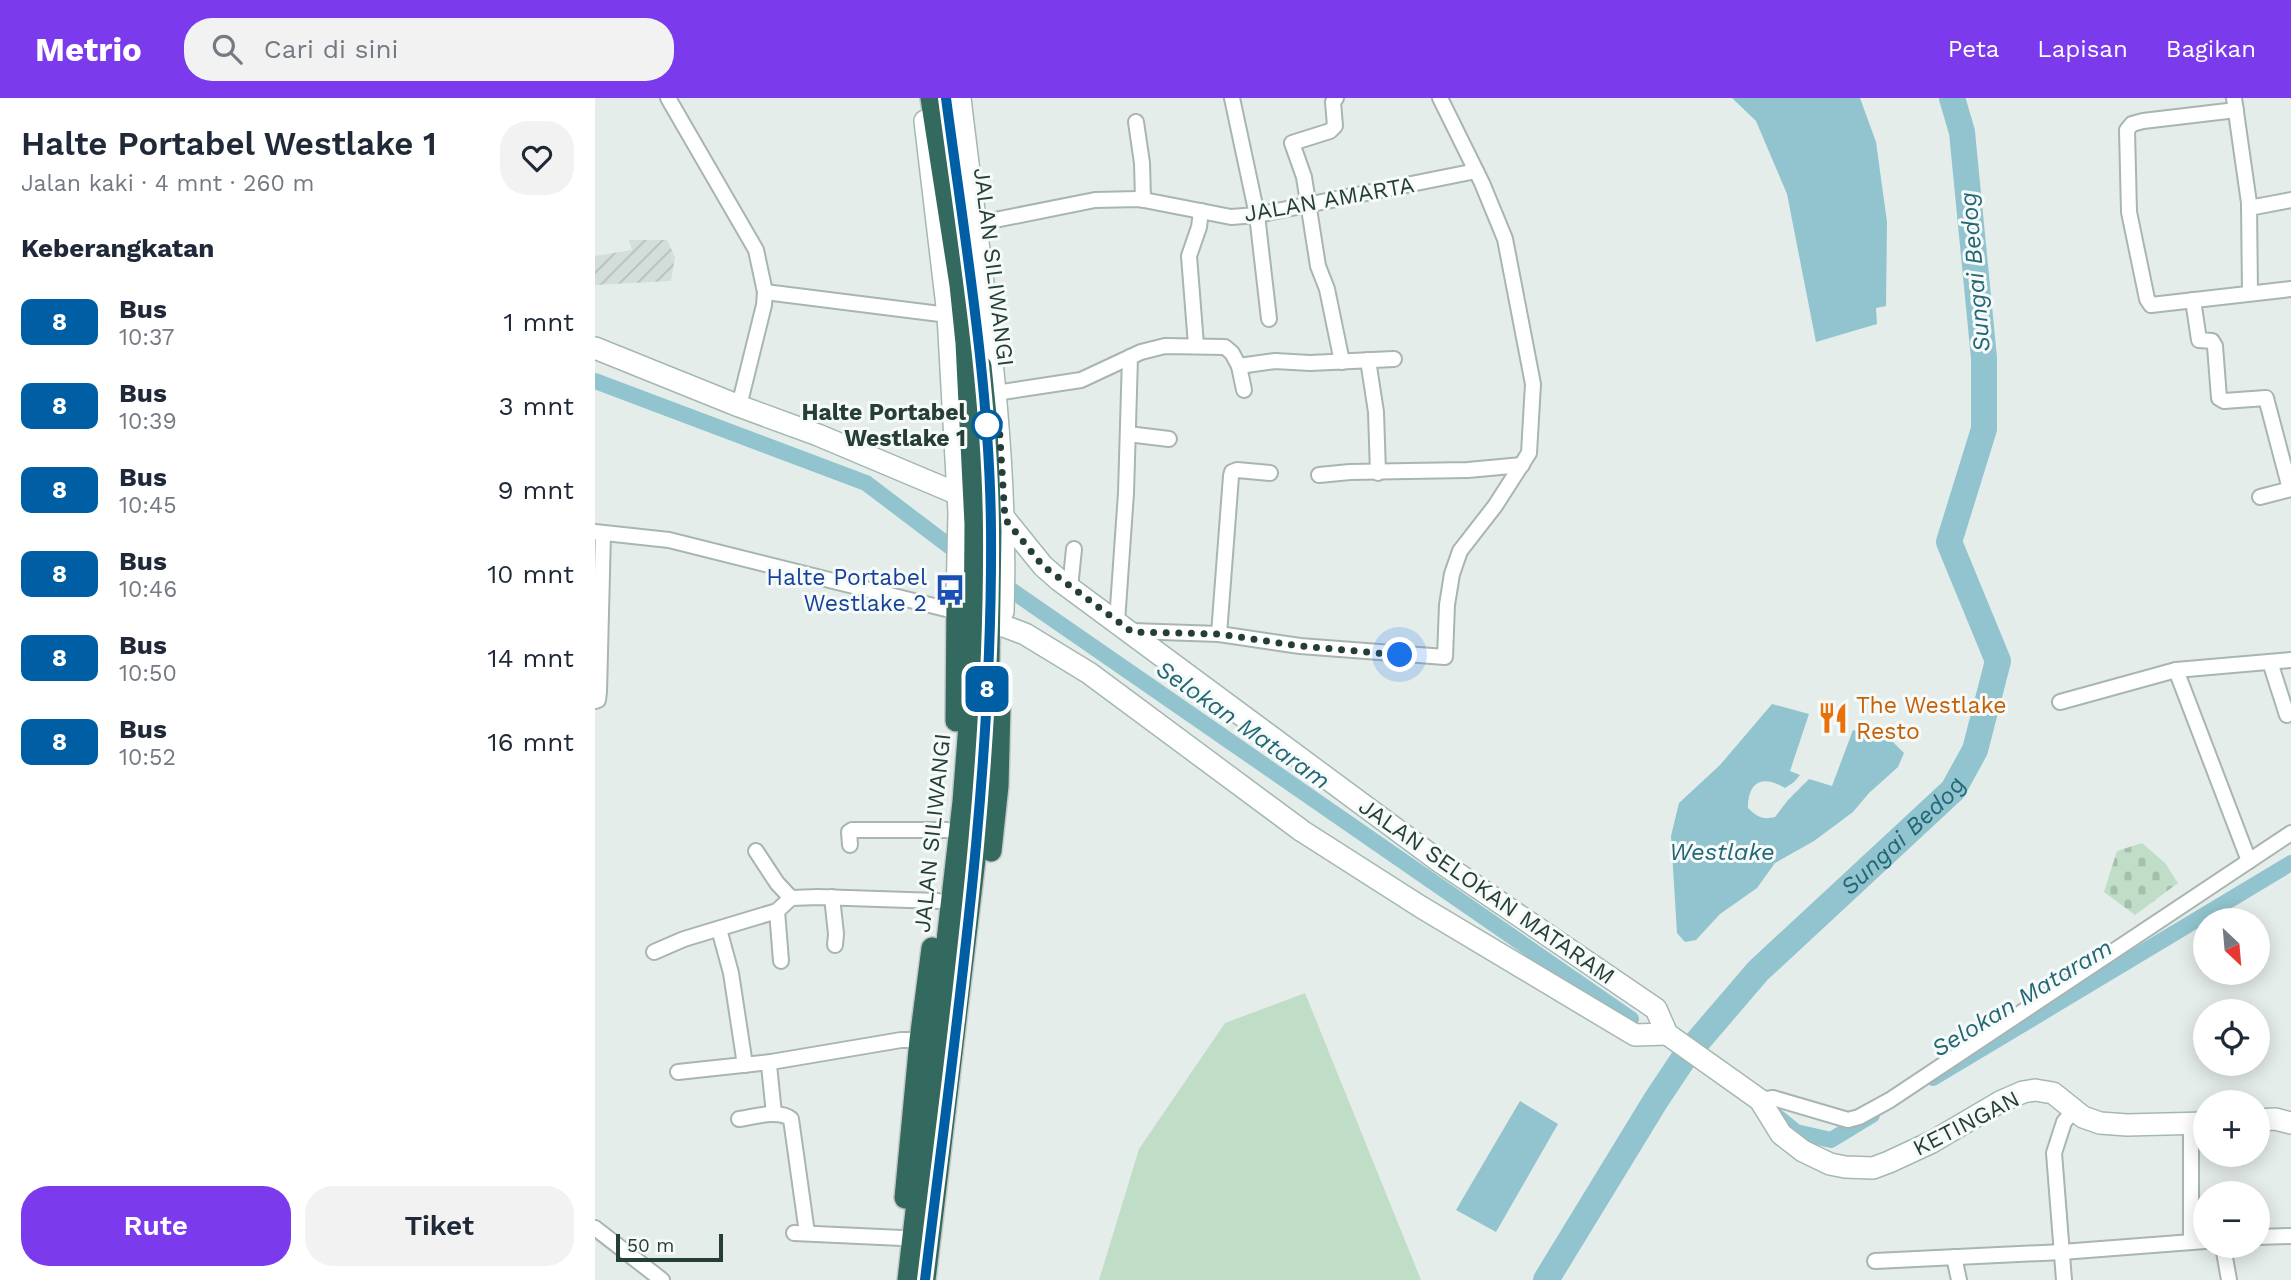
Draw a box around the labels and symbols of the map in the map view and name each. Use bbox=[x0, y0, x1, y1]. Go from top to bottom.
street label: JALAN SILIWANGI bbox=[968, 166, 1019, 368]
street label: JALAN AMARTA bbox=[1242, 171, 1416, 228]
water label: Sungai Bedog bbox=[1954, 191, 1996, 353]
place label: Halte Portabel Westlake 1 bbox=[801, 399, 966, 452]
marker: Halte Portabel Westlake 1 bbox=[972, 410, 1002, 440]
place label: Halte Portabel Westlake 2 bbox=[766, 564, 927, 617]
bus stop icon: Halte Portabel Westlake 2 bbox=[933, 573, 967, 607]
your location bbox=[1382, 637, 1417, 672]
water label: Selokan Mataram bbox=[1151, 655, 1335, 795]
line badge: 8 bbox=[964, 666, 1010, 712]
place label: The Westlake Resto bbox=[1856, 692, 2007, 745]
restaurant icon: The Westlake Resto bbox=[1816, 701, 1850, 735]
street label: JALAN SILIWANGI bbox=[909, 732, 956, 934]
water label: Sungai Bedog bbox=[1835, 772, 1971, 901]
street label: JALAN SELOKAN MATARAM bbox=[1354, 793, 1620, 990]
water label: Westlake bbox=[1669, 838, 1775, 866]
north arrow bbox=[2193, 908, 2270, 985]
water label: Selokan Mataram bbox=[1927, 933, 2117, 1063]
street label: KETINGAN bbox=[1908, 1085, 2024, 1162]
scale bar bbox=[616, 1231, 723, 1263]

